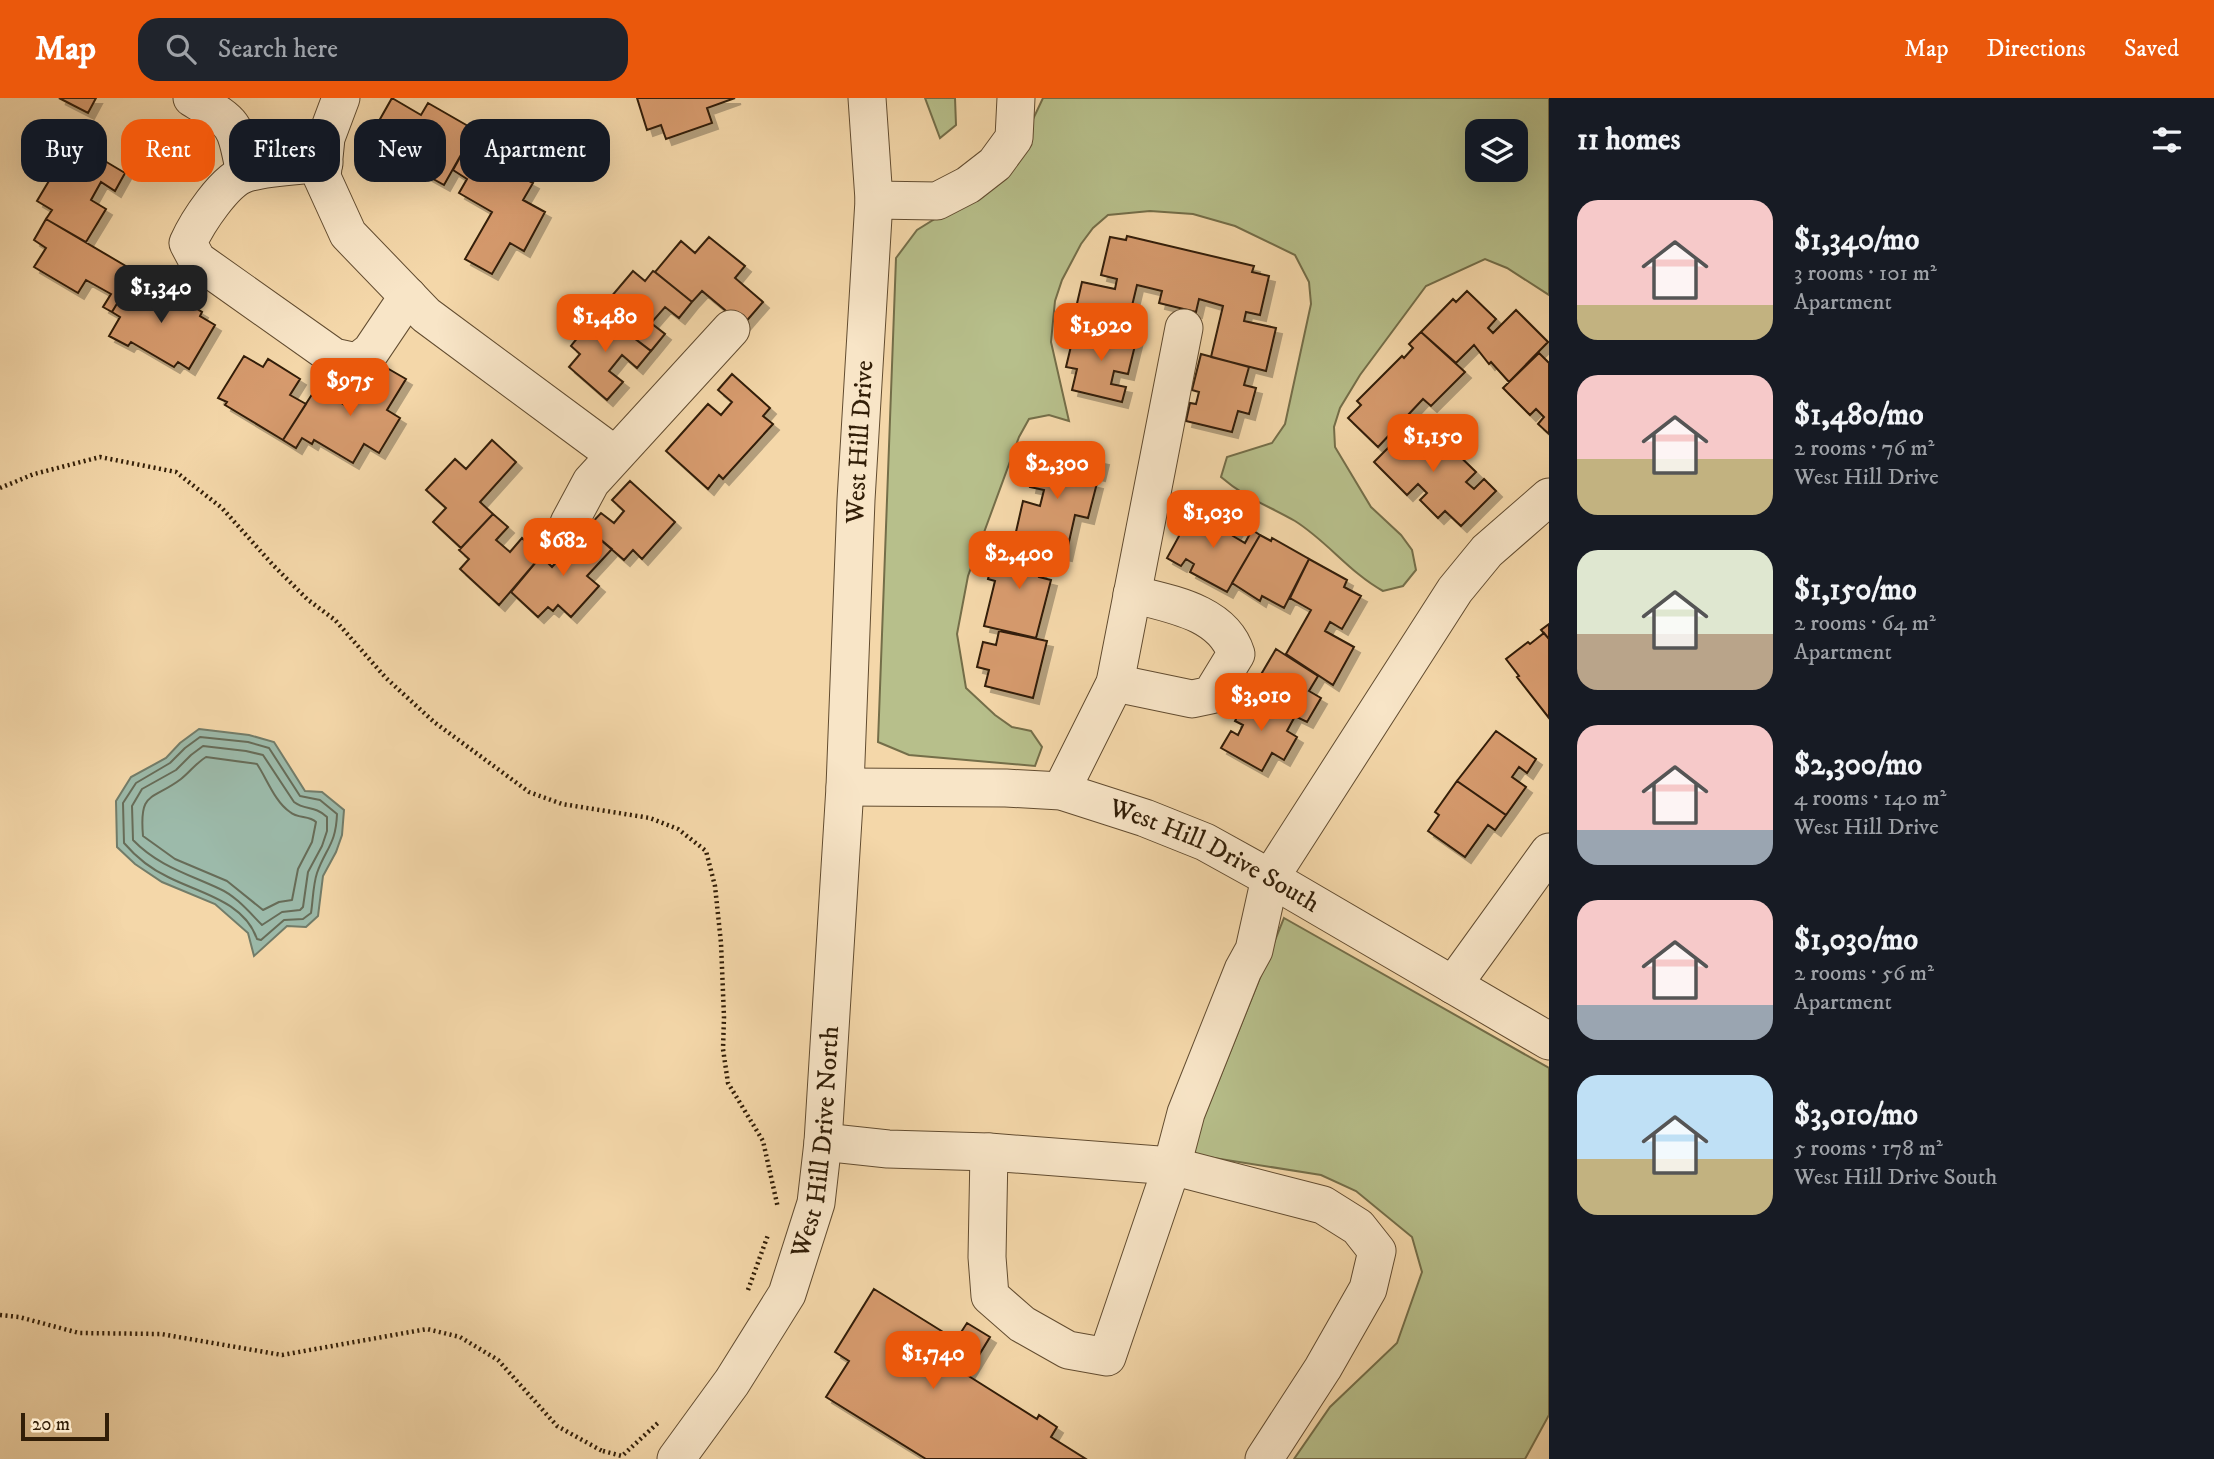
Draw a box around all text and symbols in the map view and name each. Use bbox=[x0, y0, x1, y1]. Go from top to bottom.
search box bbox=[138, 18, 628, 81]
text: Map bbox=[35, 29, 96, 70]
icon: search bbox=[162, 30, 200, 68]
text: Search here bbox=[218, 33, 338, 66]
text: Map bbox=[1904, 34, 1949, 64]
text: Directions bbox=[1987, 34, 2086, 64]
text: Saved bbox=[2124, 34, 2179, 64]
chip: Buy bbox=[21, 119, 107, 182]
chip: Rent bbox=[121, 119, 215, 182]
chip: Filters bbox=[229, 119, 340, 182]
chip: New bbox=[354, 119, 446, 182]
chip: Apartment bbox=[460, 119, 610, 182]
map controls bbox=[1465, 119, 1528, 182]
button: layers bbox=[1465, 119, 1528, 182]
icon: filters bbox=[2148, 121, 2186, 159]
text: 11 homes bbox=[1577, 122, 1681, 159]
text: $1,340/mo bbox=[1794, 222, 1919, 259]
icon: home bbox=[1633, 228, 1717, 312]
text: 3 rooms · 101 m² bbox=[1794, 259, 1937, 288]
pin: $1,340 bbox=[104, 266, 218, 325]
text: $1,340 bbox=[130, 273, 192, 302]
text: Apartment bbox=[1794, 288, 1892, 317]
pin: $1,480 bbox=[548, 294, 662, 354]
text: $1,480 bbox=[573, 302, 637, 331]
pin: $1,920 bbox=[1044, 303, 1158, 363]
text: $1,920 bbox=[1070, 311, 1132, 340]
pin: $975 bbox=[309, 358, 391, 418]
street label: West Hill Drive bbox=[839, 359, 881, 525]
text: $975 bbox=[326, 366, 374, 395]
text: $1,480/mo bbox=[1794, 397, 1924, 434]
icon: home bbox=[1633, 403, 1717, 487]
pin: $1,150 bbox=[1376, 414, 1490, 474]
text: $1,150 bbox=[1403, 422, 1463, 451]
text: 2 rooms · 76 m² bbox=[1794, 434, 1934, 463]
pin: $2,300 bbox=[1000, 442, 1114, 501]
text: $2,300 bbox=[1025, 449, 1089, 478]
text: West Hill Drive bbox=[1794, 463, 1939, 492]
pin: $1,030 bbox=[1156, 490, 1270, 550]
text: $1,030 bbox=[1183, 498, 1243, 527]
pin: $682 bbox=[522, 518, 604, 578]
text: $682 bbox=[539, 526, 587, 555]
pin: $2,400 bbox=[962, 532, 1076, 591]
text: $2,400 bbox=[985, 539, 1053, 568]
text: $1,150/mo bbox=[1794, 572, 1917, 609]
icon: home bbox=[1633, 578, 1717, 662]
text: 2 rooms · 64 m² bbox=[1794, 609, 1936, 638]
text: Apartment bbox=[1794, 638, 1892, 667]
pin: $3,010 bbox=[1204, 674, 1318, 733]
text: $3,010 bbox=[1231, 681, 1291, 710]
text: $2,300/mo bbox=[1794, 747, 1922, 784]
icon: home bbox=[1633, 753, 1717, 837]
text: 4 rooms · 140 m² bbox=[1794, 784, 1947, 813]
street label: West Hill Drive South bbox=[1104, 791, 1326, 920]
text: West Hill Drive bbox=[1794, 813, 1939, 842]
text: $1,030/mo bbox=[1794, 922, 1918, 959]
icon: home bbox=[1633, 928, 1717, 1012]
text: 2 rooms · 56 m² bbox=[1794, 959, 1934, 988]
text: Apartment bbox=[1794, 988, 1892, 1017]
street label: West Hill Drive North bbox=[783, 1025, 847, 1263]
text: $3,010/mo bbox=[1794, 1097, 1918, 1134]
icon: home bbox=[1633, 1103, 1717, 1187]
text: 5 rooms · 178 m² bbox=[1794, 1134, 1943, 1163]
text: West Hill Drive South bbox=[1794, 1163, 1997, 1192]
pin: $1,740 bbox=[876, 1332, 990, 1391]
text: $1,740 bbox=[901, 1339, 965, 1368]
scale bar bbox=[21, 1410, 108, 1442]
text: 20 m bbox=[32, 1413, 70, 1436]

